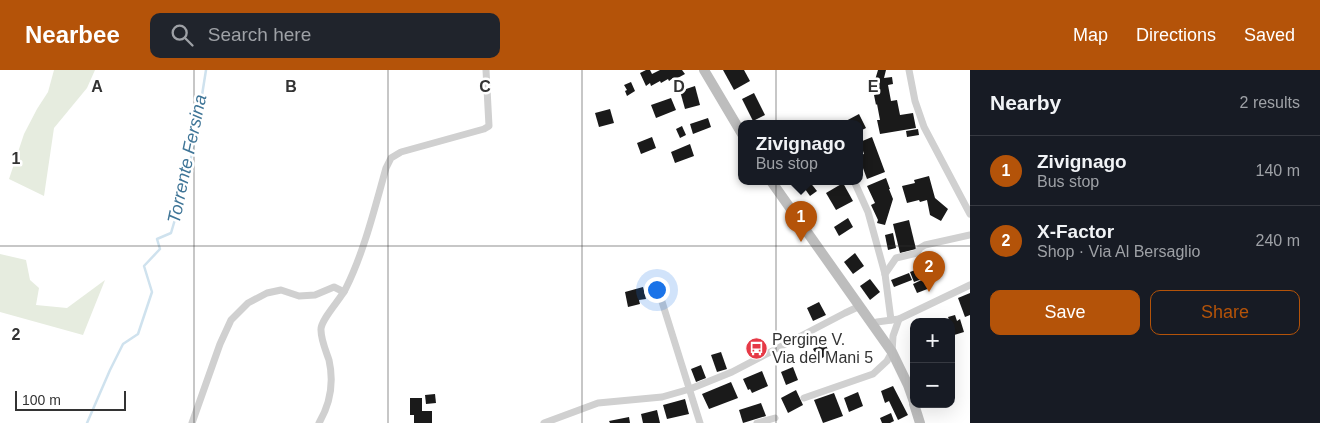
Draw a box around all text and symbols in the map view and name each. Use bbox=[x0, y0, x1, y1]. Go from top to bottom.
search box bbox=[150, 13, 500, 58]
text: Nearbee bbox=[25, 21, 120, 48]
icon: search bbox=[168, 21, 196, 49]
text: Search here bbox=[208, 24, 311, 45]
text: Map bbox=[1073, 25, 1108, 45]
text: Directions bbox=[1136, 25, 1216, 45]
text: Saved bbox=[1244, 25, 1295, 45]
text: A bbox=[91, 78, 103, 95]
text: B bbox=[285, 78, 297, 95]
text: C bbox=[479, 78, 491, 95]
text: D bbox=[673, 78, 685, 95]
text: E bbox=[868, 78, 879, 95]
text: Nearby bbox=[990, 91, 1061, 114]
water label: Torrente Fersina bbox=[164, 93, 210, 225]
text: 2 results bbox=[1240, 94, 1300, 111]
popup bbox=[738, 120, 863, 185]
text: Zivignago bbox=[756, 133, 845, 154]
text: 1 bbox=[12, 150, 21, 167]
text: Zivignago bbox=[1037, 151, 1127, 172]
text: Bus stop bbox=[756, 155, 818, 172]
text: 1 bbox=[1002, 162, 1010, 179]
text: 140 m bbox=[1256, 162, 1300, 179]
text: Bus stop bbox=[1037, 173, 1099, 190]
pin: 1 bbox=[785, 201, 817, 242]
text: X-Factor bbox=[1037, 221, 1114, 242]
text: 2 bbox=[1002, 232, 1010, 249]
text: 240 m bbox=[1256, 232, 1300, 249]
text: Shop · Via Al Bersaglio bbox=[1037, 243, 1200, 260]
pin: 2 bbox=[913, 251, 945, 292]
your location bbox=[644, 277, 670, 303]
button: Save bbox=[990, 290, 1140, 335]
button: Share bbox=[1150, 290, 1300, 335]
map controls bbox=[910, 318, 955, 408]
button: + bbox=[910, 318, 955, 363]
text: 2 bbox=[12, 326, 21, 343]
place label: Pergine V. Via del Mani 5 bbox=[772, 331, 873, 366]
bus stop icon: Pergine V. Via del Mani 5 bbox=[744, 336, 768, 360]
button: − bbox=[910, 363, 955, 408]
scale bar bbox=[15, 388, 126, 411]
text: 100 m bbox=[22, 392, 61, 408]

